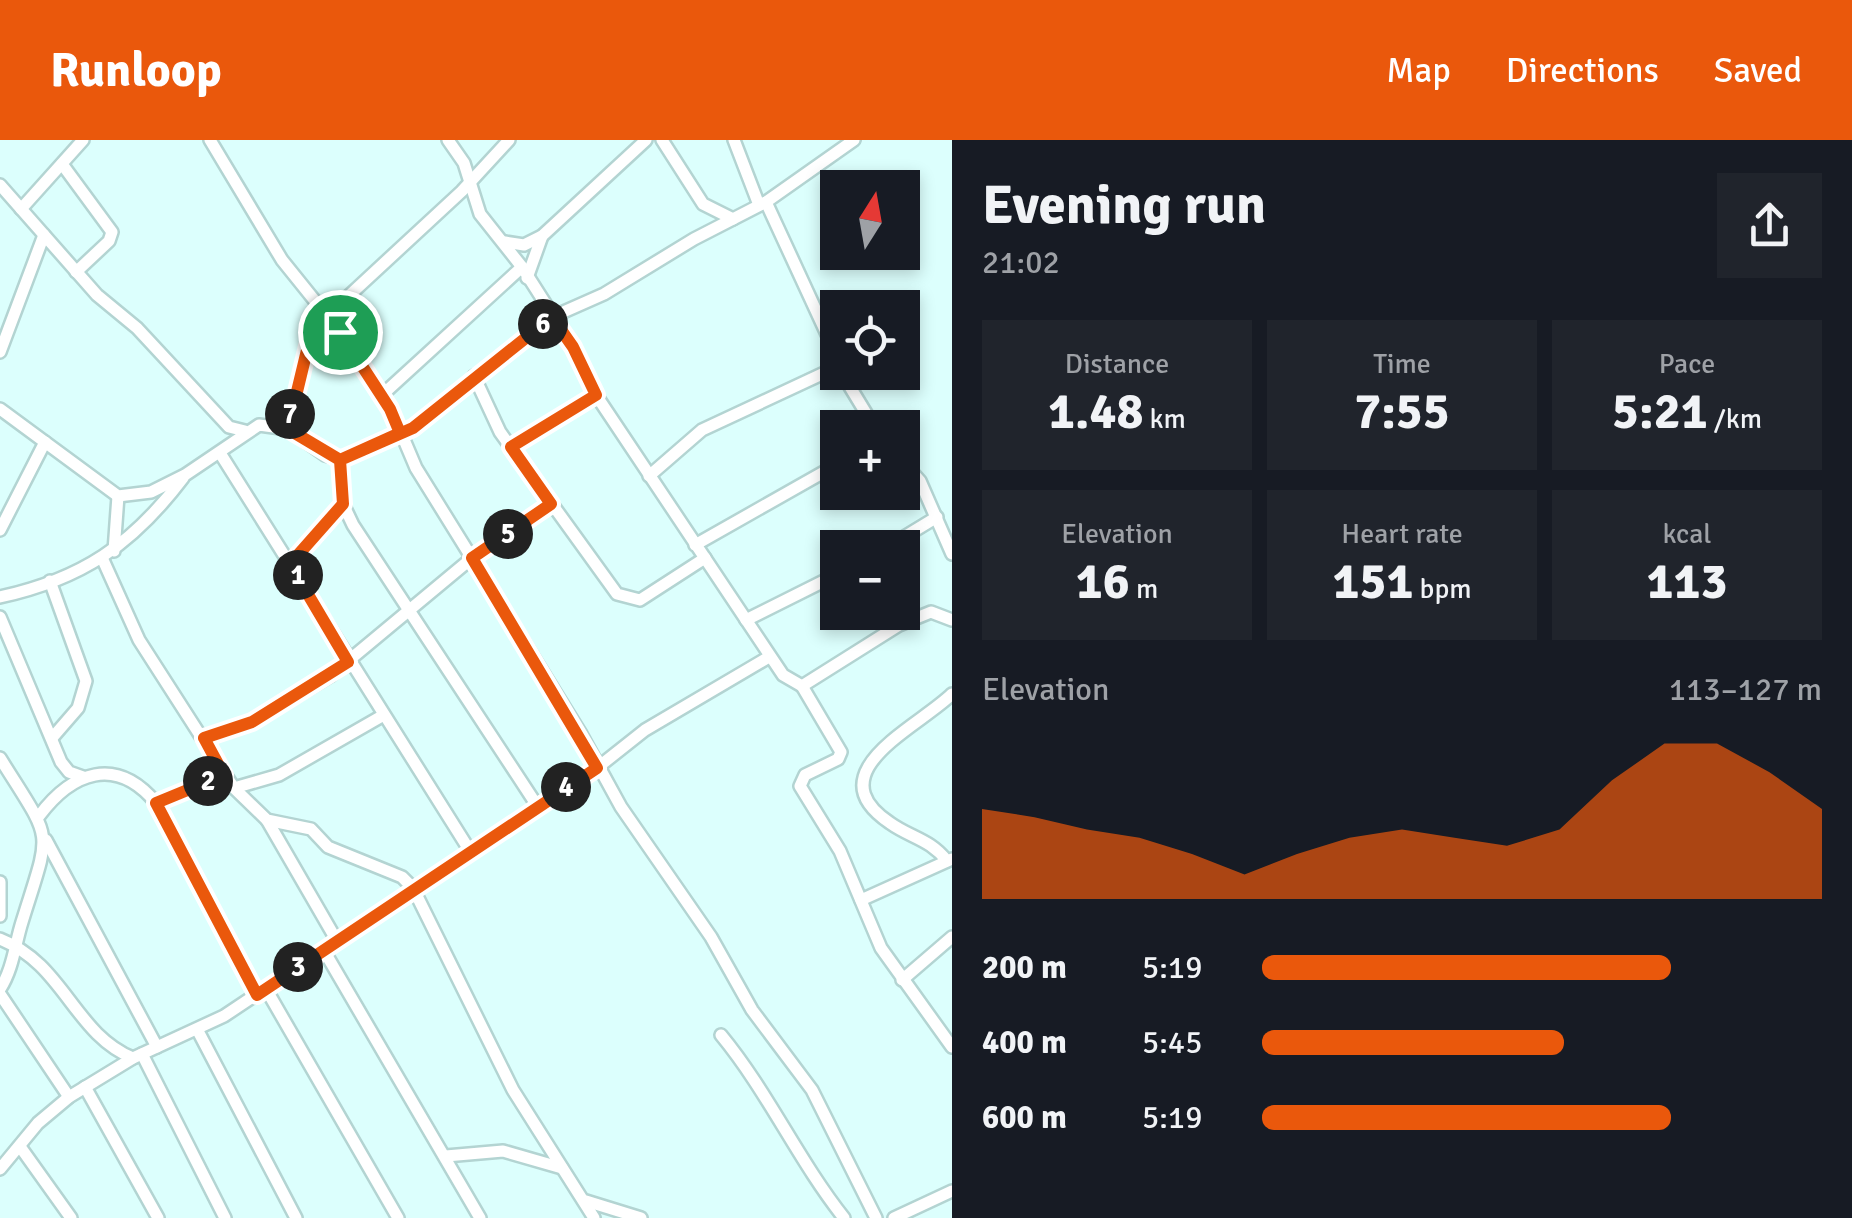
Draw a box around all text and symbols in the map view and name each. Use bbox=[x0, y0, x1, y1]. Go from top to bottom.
text: Runloop bbox=[50, 41, 222, 100]
text: Map bbox=[1386, 49, 1451, 92]
text: Directions bbox=[1506, 49, 1659, 92]
text: Saved bbox=[1714, 49, 1802, 92]
north arrow bbox=[820, 170, 920, 270]
map controls bbox=[820, 170, 920, 630]
text: Evening run bbox=[982, 171, 1266, 239]
button: share bbox=[1717, 173, 1822, 278]
text: 21:02 bbox=[982, 243, 1060, 282]
pin bbox=[298, 290, 383, 375]
button: locate bbox=[820, 290, 920, 390]
pin: 6 bbox=[518, 299, 568, 349]
icon: arrive bbox=[313, 305, 368, 360]
text: 6 bbox=[535, 307, 551, 341]
text: Distance bbox=[1065, 347, 1169, 381]
text: Time bbox=[1373, 347, 1431, 381]
text: Pace bbox=[1659, 347, 1715, 381]
text: 1.48 bbox=[1048, 381, 1143, 443]
text: 7:55 bbox=[1354, 381, 1450, 443]
text: 5:21 bbox=[1612, 381, 1708, 443]
pin: 7 bbox=[265, 389, 315, 439]
text: 7 bbox=[282, 397, 298, 431]
text: km bbox=[1143, 402, 1186, 436]
text: /km bbox=[1708, 402, 1762, 436]
button: + bbox=[820, 410, 920, 510]
pin: 5 bbox=[483, 509, 533, 559]
text: 5 bbox=[500, 517, 516, 551]
text: Elevation bbox=[1061, 517, 1173, 551]
text: Heart rate bbox=[1341, 517, 1463, 551]
text: kcal bbox=[1662, 517, 1712, 551]
button: − bbox=[820, 530, 920, 630]
pin: 1 bbox=[273, 550, 323, 600]
text: 16 bbox=[1076, 551, 1130, 613]
text: 151 bbox=[1332, 551, 1413, 613]
text: 113 bbox=[1646, 551, 1728, 613]
text: 1 bbox=[290, 558, 306, 592]
text: m bbox=[1130, 572, 1158, 606]
text: bpm bbox=[1413, 572, 1472, 606]
text: Elevation bbox=[982, 670, 1109, 709]
text: 113–127 m bbox=[1669, 670, 1822, 709]
pin: 2 bbox=[183, 756, 233, 806]
pin: 4 bbox=[541, 762, 591, 812]
text: 2 bbox=[200, 764, 216, 798]
text: 4 bbox=[558, 770, 574, 804]
pin: 3 bbox=[273, 942, 323, 992]
text: 200 m bbox=[982, 948, 1067, 987]
text: 5:19 bbox=[1142, 948, 1202, 987]
text: 3 bbox=[290, 950, 306, 984]
text: 400 m bbox=[982, 1023, 1067, 1062]
text: 5:45 bbox=[1142, 1023, 1202, 1062]
text: 600 m bbox=[982, 1098, 1067, 1137]
text: 5:19 bbox=[1142, 1098, 1202, 1137]

